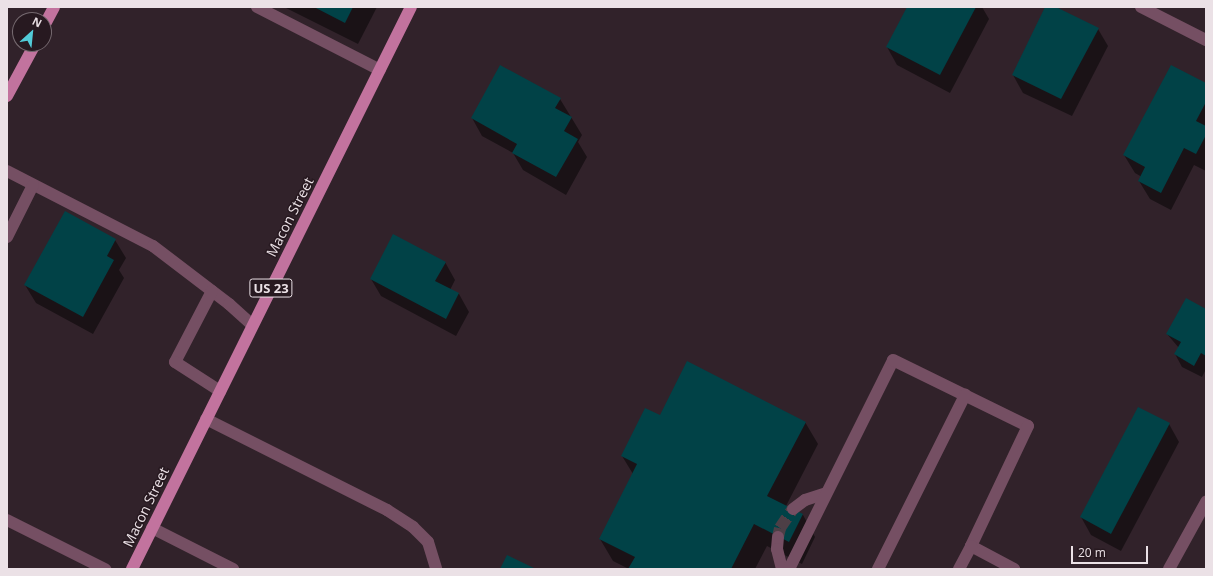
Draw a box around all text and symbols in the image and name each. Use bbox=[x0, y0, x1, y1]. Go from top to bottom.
north arrow bbox=[12, 12, 52, 52]
text: N bbox=[30, 13, 45, 30]
street label: Macon Street bbox=[263, 175, 317, 259]
road number: US 23 bbox=[249, 277, 293, 299]
street label: Macon Street bbox=[119, 464, 173, 550]
scale bar bbox=[1073, 538, 1150, 564]
text: 20 m bbox=[1078, 544, 1106, 561]

